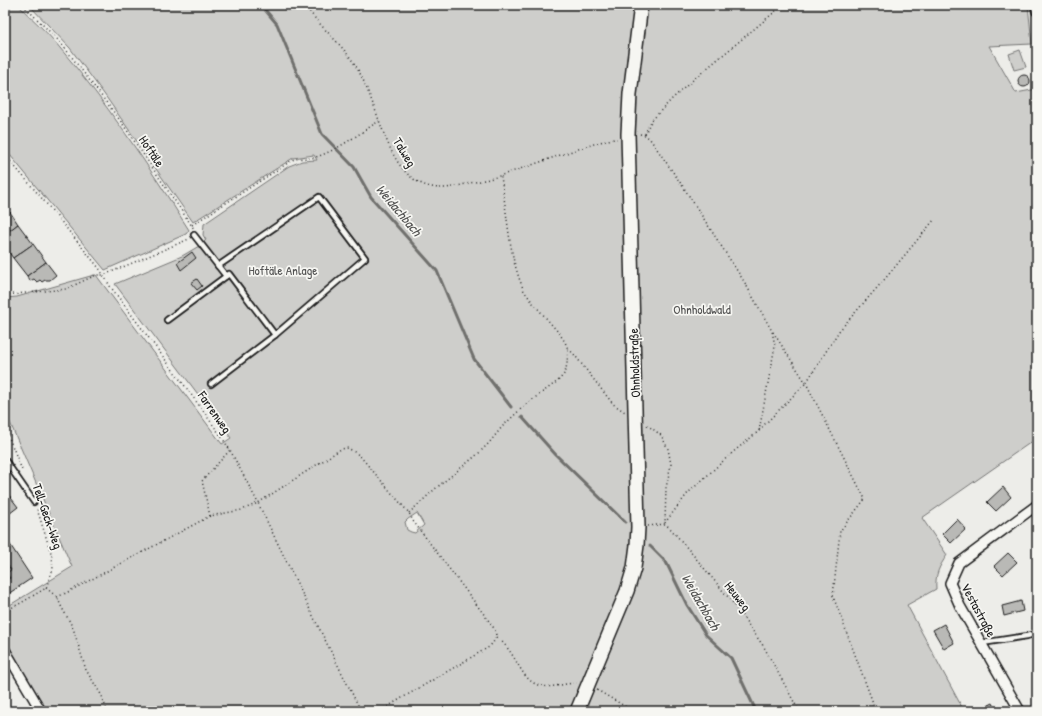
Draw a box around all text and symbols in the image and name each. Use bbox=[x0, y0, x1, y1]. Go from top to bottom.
street label: Hoftäle bbox=[135, 132, 169, 170]
street label: Talweg bbox=[389, 134, 421, 170]
water label: Weidachbach bbox=[372, 180, 427, 240]
park label: Hoftäle Anlage bbox=[249, 261, 317, 279]
park label: Ohnholdwald bbox=[673, 300, 731, 318]
street label: Ohnholdstraße bbox=[624, 328, 644, 398]
street label: Farrenweg bbox=[193, 386, 236, 437]
street label: Tell-Geck-Weg bbox=[28, 481, 68, 551]
water label: Weidachbach bbox=[678, 570, 726, 634]
street label: Heuweg bbox=[721, 577, 756, 615]
street label: Vestastraße bbox=[957, 580, 1001, 640]

